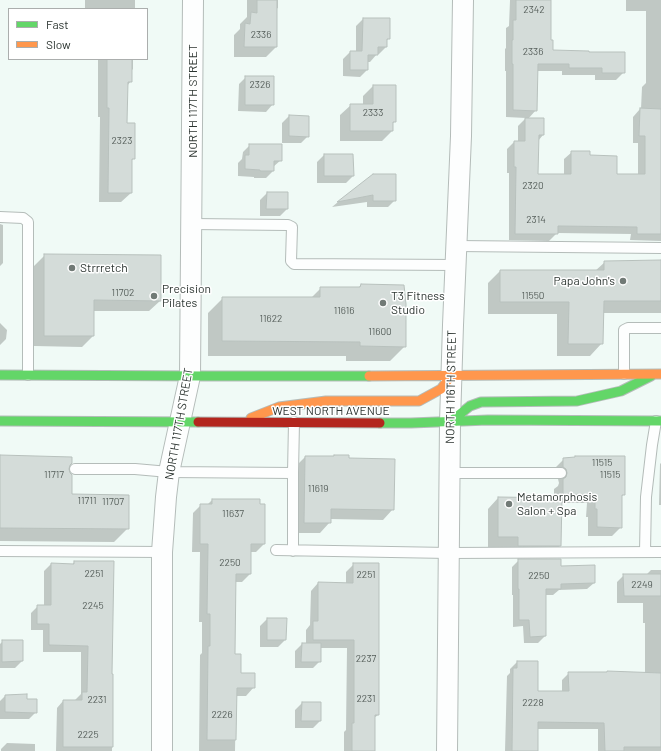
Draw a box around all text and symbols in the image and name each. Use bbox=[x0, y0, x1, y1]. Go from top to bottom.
house number: 2342 bbox=[523, 4, 545, 16]
legend bbox=[8, 8, 148, 60]
text: Fast bbox=[46, 17, 69, 31]
house number: 2336 bbox=[251, 29, 271, 41]
text: Slow bbox=[46, 37, 71, 51]
street label: NORTH 117TH STREET bbox=[186, 44, 200, 158]
house number: 2336 bbox=[523, 46, 543, 58]
house number: 2326 bbox=[250, 79, 270, 91]
house number: 2333 bbox=[363, 107, 383, 119]
house number: 2323 bbox=[112, 135, 132, 147]
house number: 2320 bbox=[522, 180, 544, 192]
house number: 2314 bbox=[526, 214, 546, 226]
place label: Strrretch bbox=[80, 261, 128, 275]
marker: Strrretch bbox=[67, 263, 77, 273]
place label: Papa John's bbox=[554, 274, 615, 288]
marker: Papa John's bbox=[618, 276, 628, 286]
place label: Precision Pilates bbox=[162, 282, 211, 310]
house number: 11702 bbox=[112, 287, 134, 299]
place label: T3 Fitness Studio bbox=[391, 289, 445, 317]
house number: 11550 bbox=[522, 290, 544, 302]
marker: Precision Pilates bbox=[149, 291, 159, 301]
marker: T3 Fitness Studio bbox=[378, 298, 388, 308]
house number: 11616 bbox=[334, 305, 354, 317]
house number: 11622 bbox=[260, 313, 282, 325]
house number: 11600 bbox=[368, 326, 392, 338]
street label: NORTH 116TH STREET bbox=[443, 330, 459, 444]
street label: NORTH 117TH STREET bbox=[162, 367, 196, 481]
street label: WEST NORTH AVENUE bbox=[272, 404, 390, 418]
house number: 11515 bbox=[592, 457, 612, 469]
house number: 11717 bbox=[44, 469, 64, 481]
house number: 11515 bbox=[600, 469, 620, 481]
house number: 11619 bbox=[308, 483, 328, 495]
place label: Metamorphosis Salon + Spa bbox=[517, 490, 597, 518]
house number: 11711 bbox=[78, 495, 96, 507]
house number: 11707 bbox=[102, 496, 124, 508]
marker: Metamorphosis Salon + Spa bbox=[504, 499, 514, 509]
house number: 11637 bbox=[222, 508, 244, 520]
house number: 2250 bbox=[219, 557, 241, 569]
house number: 2251 bbox=[84, 568, 104, 580]
house number: 2251 bbox=[356, 569, 376, 581]
house number: 2250 bbox=[528, 570, 550, 582]
house number: 2249 bbox=[631, 579, 653, 591]
house number: 2245 bbox=[82, 600, 104, 612]
house number: 2237 bbox=[356, 653, 376, 665]
house number: 2231 bbox=[356, 693, 376, 705]
house number: 2231 bbox=[87, 694, 107, 706]
house number: 2228 bbox=[522, 697, 544, 709]
house number: 2226 bbox=[211, 709, 233, 721]
house number: 2225 bbox=[77, 729, 99, 741]

